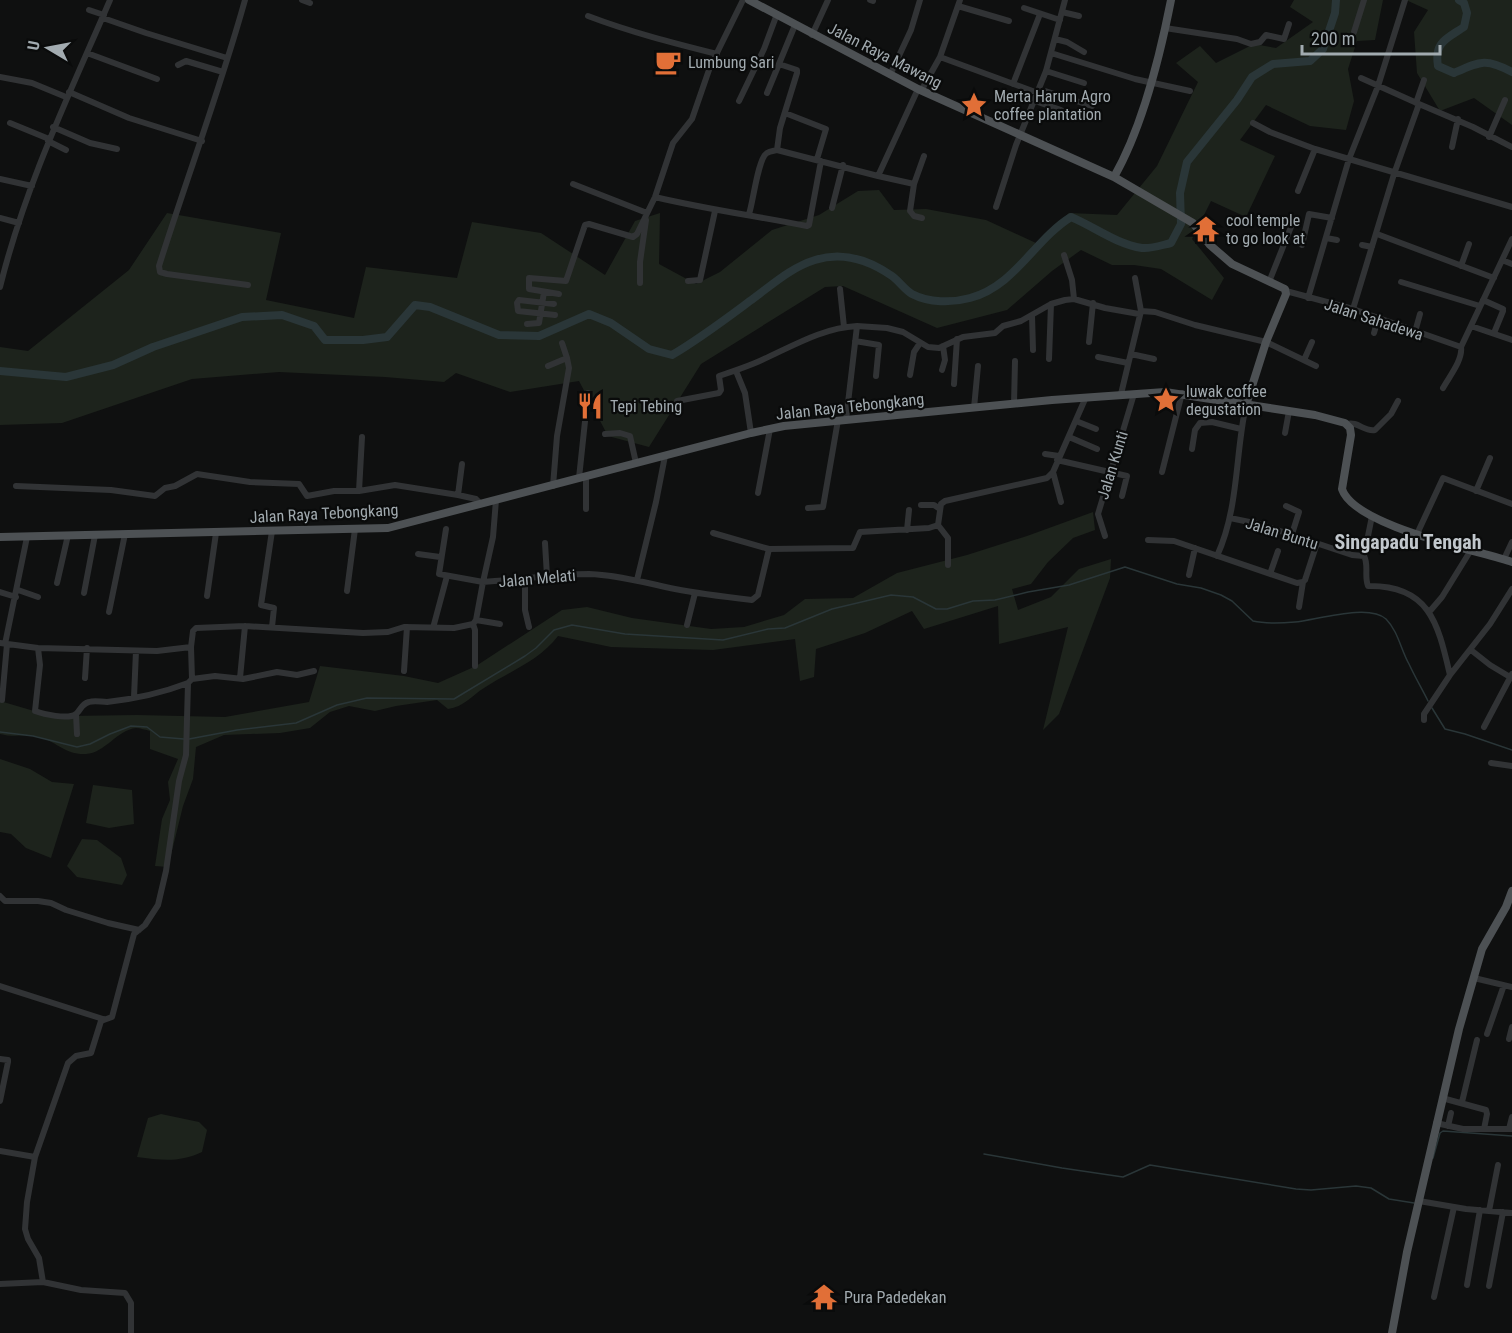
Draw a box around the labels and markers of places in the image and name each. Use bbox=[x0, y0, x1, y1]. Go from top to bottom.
cafe icon: Lumbung Sari bbox=[653, 47, 683, 77]
place label: Lumbung Sari bbox=[688, 53, 775, 72]
place label: Merta Harum Agro coffee plantation bbox=[994, 87, 1111, 124]
place icon: Merta Harum Agro coffee plantation bbox=[959, 90, 989, 120]
place label: cool temple to go look at bbox=[1226, 211, 1305, 248]
temple icon: cool temple to go look at bbox=[1191, 214, 1221, 244]
place label: luwak coffee degustation bbox=[1186, 382, 1267, 419]
place icon: luwak coffee degustation bbox=[1151, 385, 1181, 415]
restaurant icon: Tepi Tebing bbox=[575, 391, 605, 421]
place label: Tepi Tebing bbox=[610, 397, 682, 416]
temple icon: Pura Padedekan bbox=[809, 1282, 839, 1312]
place label: Pura Padedekan bbox=[844, 1288, 946, 1307]

